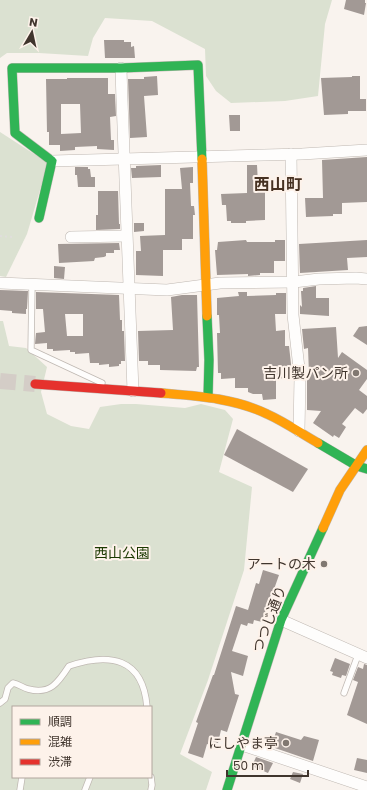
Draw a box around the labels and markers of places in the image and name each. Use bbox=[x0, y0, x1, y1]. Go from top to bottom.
place label: 吉川製パン所 bbox=[263, 363, 348, 383]
marker: 吉川製パン所 bbox=[351, 368, 361, 378]
place label: アートの木 bbox=[247, 554, 316, 574]
marker: アートの木 bbox=[319, 559, 329, 569]
place label: にしやま亭 bbox=[208, 733, 278, 753]
marker: にしやま亭 bbox=[281, 738, 291, 748]

